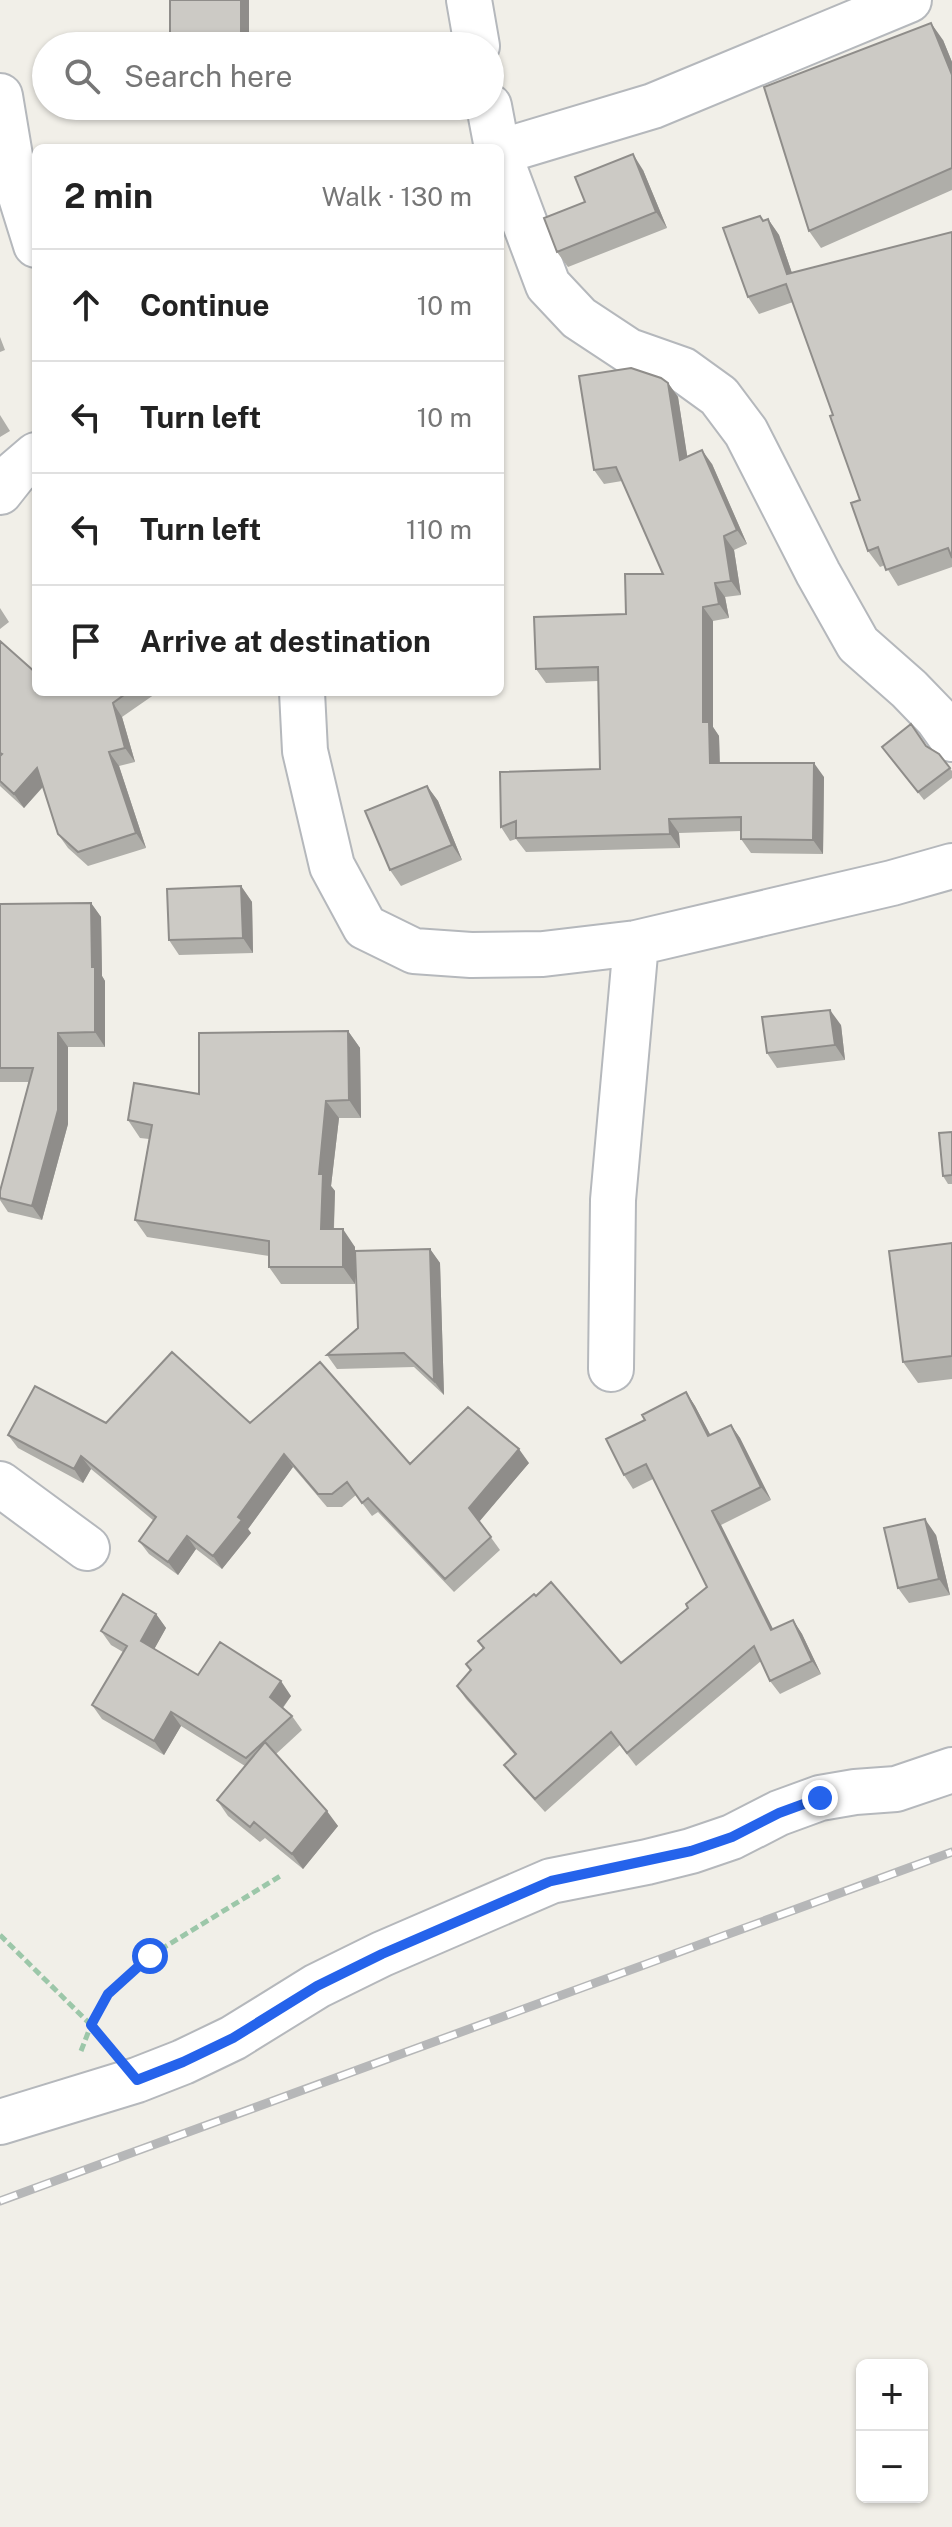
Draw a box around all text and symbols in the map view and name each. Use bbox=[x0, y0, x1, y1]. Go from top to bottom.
search box bbox=[32, 32, 504, 120]
icon: search bbox=[60, 54, 104, 98]
text: Search here bbox=[124, 58, 292, 94]
text: 2 min bbox=[64, 176, 153, 216]
text: Walk · 130 m bbox=[322, 181, 472, 212]
icon: ahead bbox=[64, 283, 108, 327]
text: Continue bbox=[140, 287, 270, 323]
text: 10 m bbox=[417, 290, 472, 321]
icon: left bbox=[64, 395, 108, 439]
text: Turn left bbox=[140, 399, 261, 435]
text: 10 m bbox=[417, 402, 472, 433]
icon: left bbox=[64, 507, 108, 551]
text: Turn left bbox=[140, 511, 261, 547]
text: 110 m bbox=[406, 514, 472, 545]
icon: arrive bbox=[64, 619, 108, 663]
text: Arrive at destination bbox=[140, 623, 431, 659]
route end bbox=[802, 1780, 838, 1816]
route start bbox=[132, 1938, 168, 1974]
map controls bbox=[856, 2359, 928, 2503]
button: + bbox=[856, 2359, 928, 2431]
button: − bbox=[856, 2431, 928, 2503]

